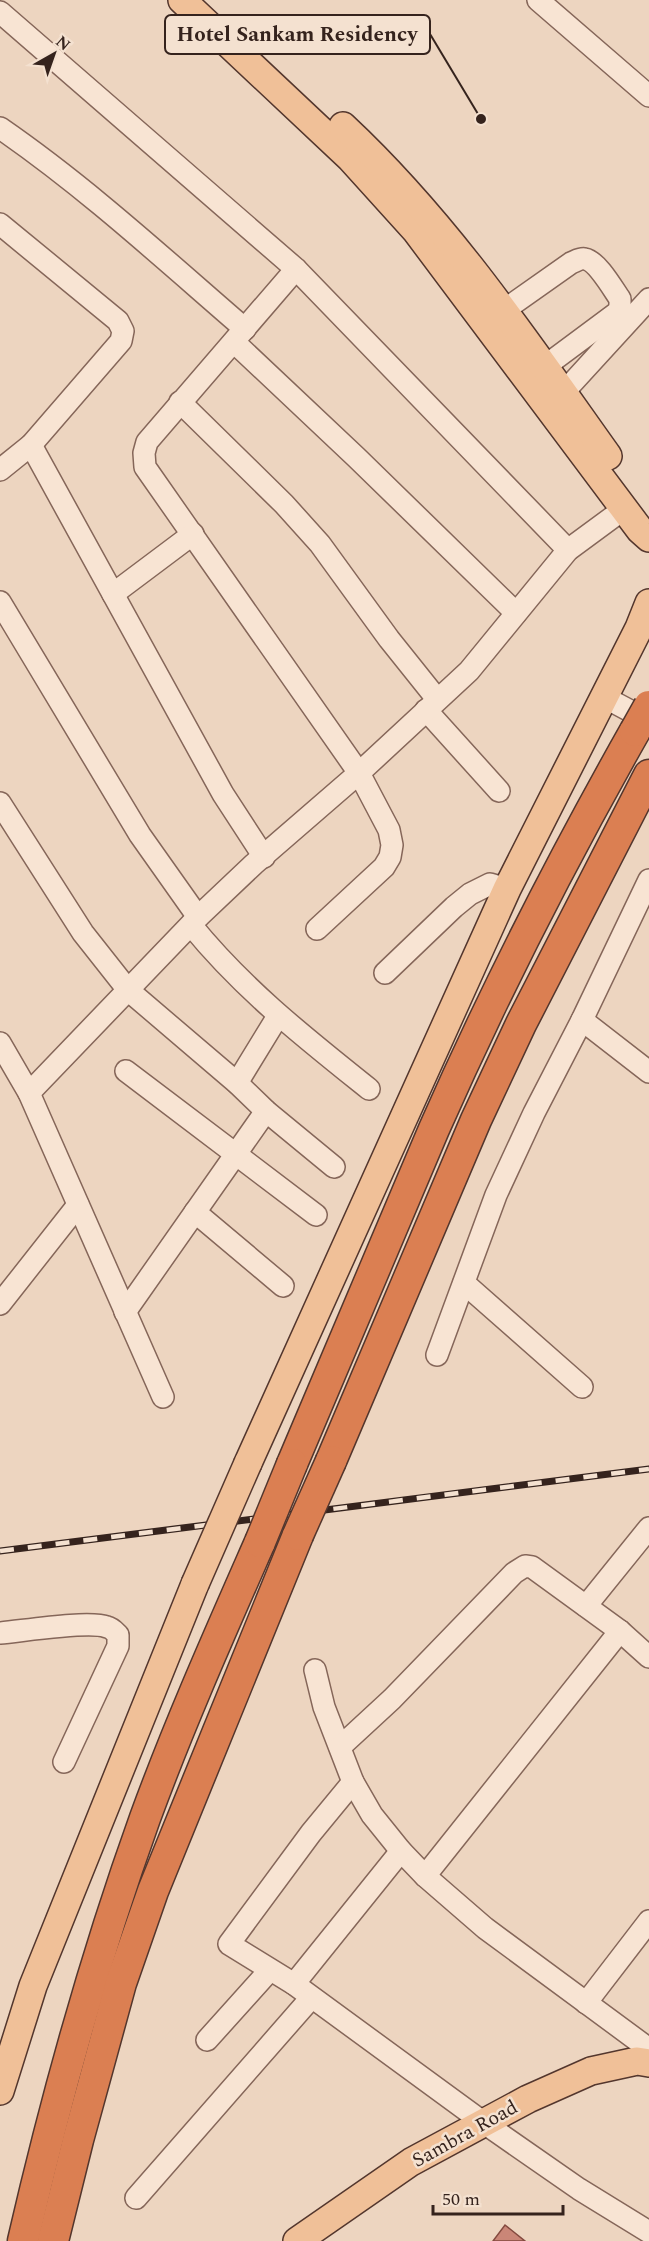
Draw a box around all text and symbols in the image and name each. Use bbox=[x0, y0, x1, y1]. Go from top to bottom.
callout: Hotel Sankam Residency bbox=[165, 15, 430, 54]
text: Hotel Sankam Residency bbox=[177, 19, 418, 51]
north arrow bbox=[24, 24, 84, 84]
text: N bbox=[50, 30, 76, 57]
street label: Sambra Road bbox=[407, 2093, 523, 2175]
scale bar bbox=[433, 2178, 564, 2216]
text: 50 m bbox=[442, 2186, 480, 2213]

